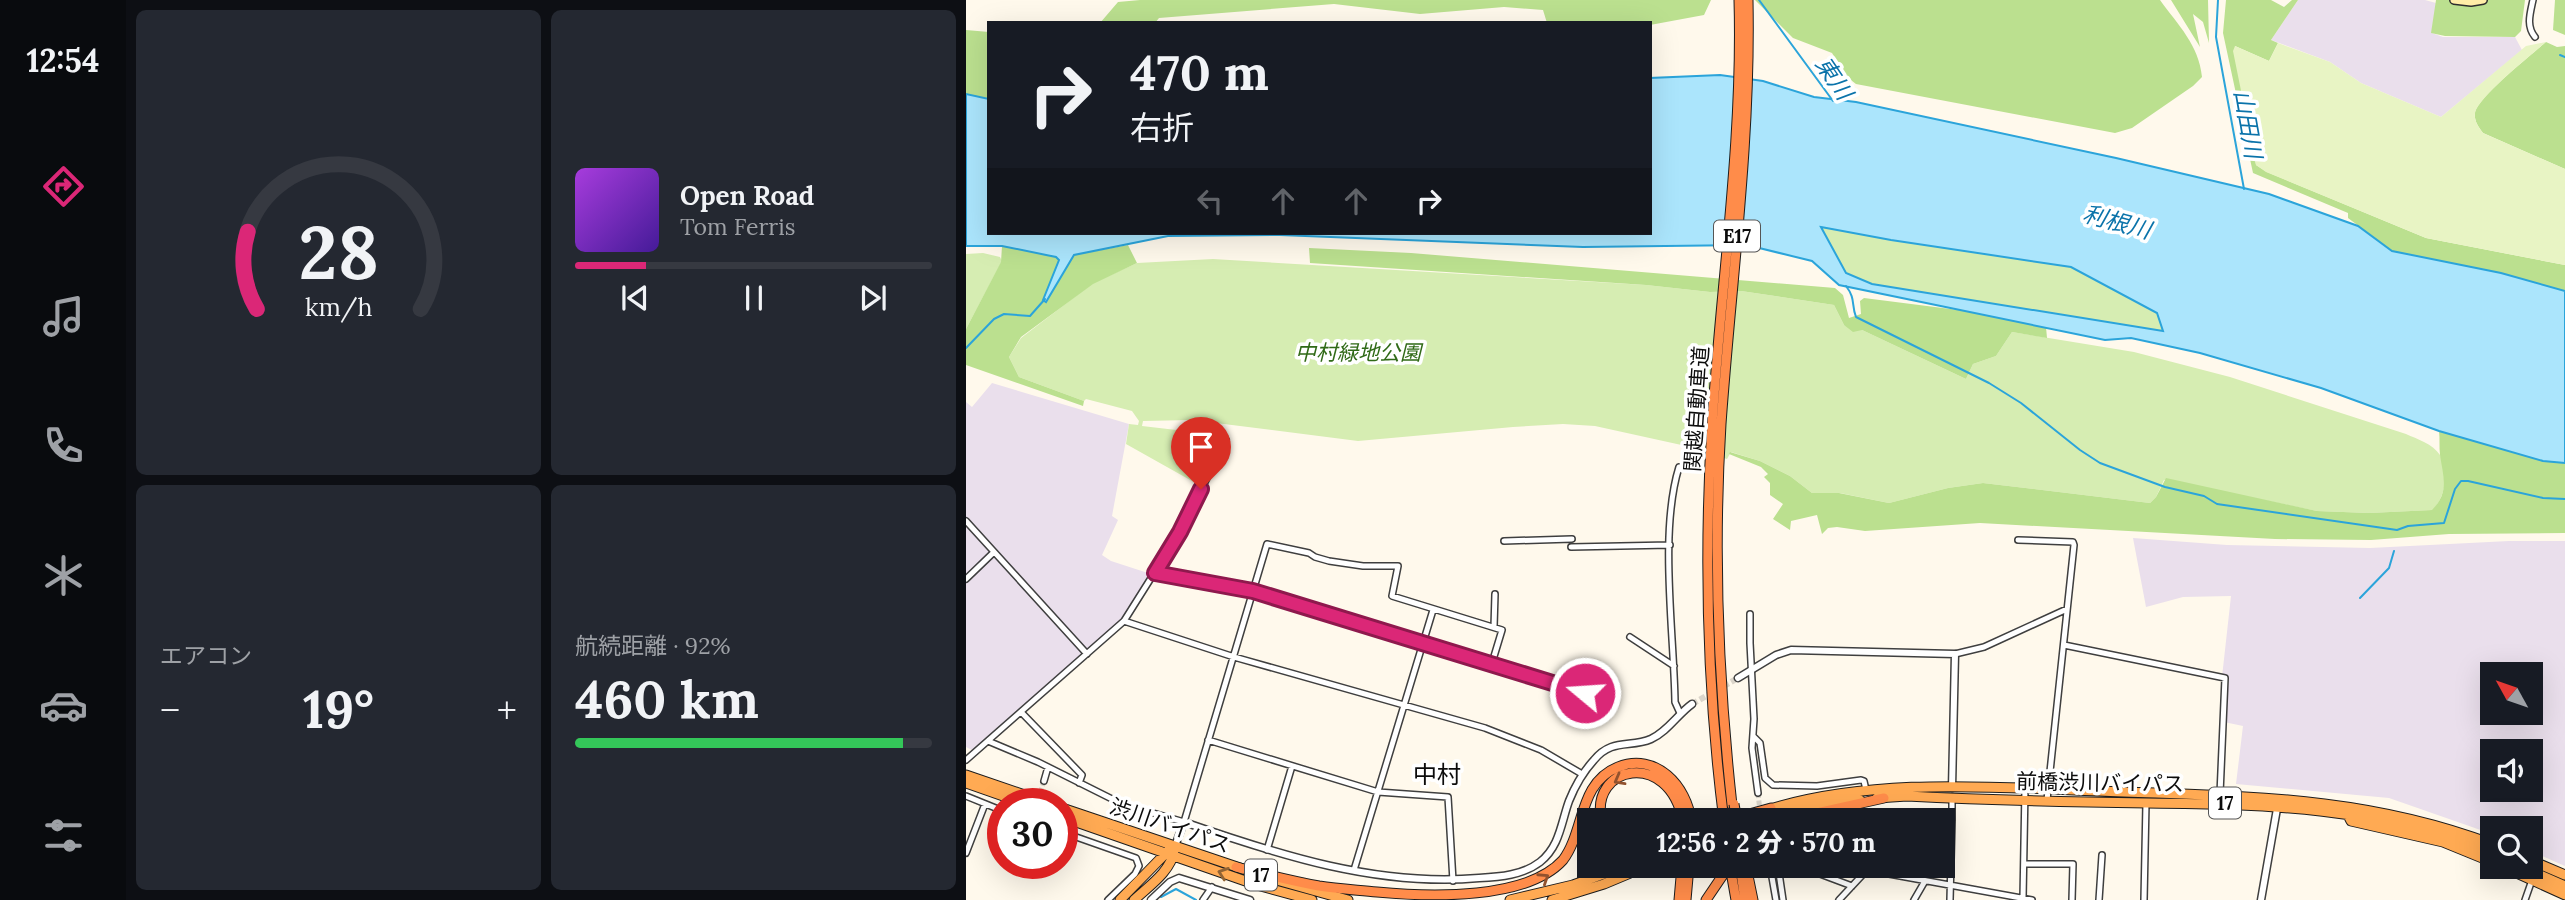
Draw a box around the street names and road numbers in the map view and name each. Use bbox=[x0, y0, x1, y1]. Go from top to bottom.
road number: E17 bbox=[1714, 220, 1760, 252]
street label: 関越自動車道 bbox=[1679, 345, 1714, 473]
street label: 前橋渋川バイパス bbox=[2016, 768, 2184, 797]
road number: 17 bbox=[2209, 788, 2241, 818]
street label: 渋川バイパス bbox=[1106, 792, 1234, 859]
road number: 17 bbox=[1245, 860, 1277, 890]

